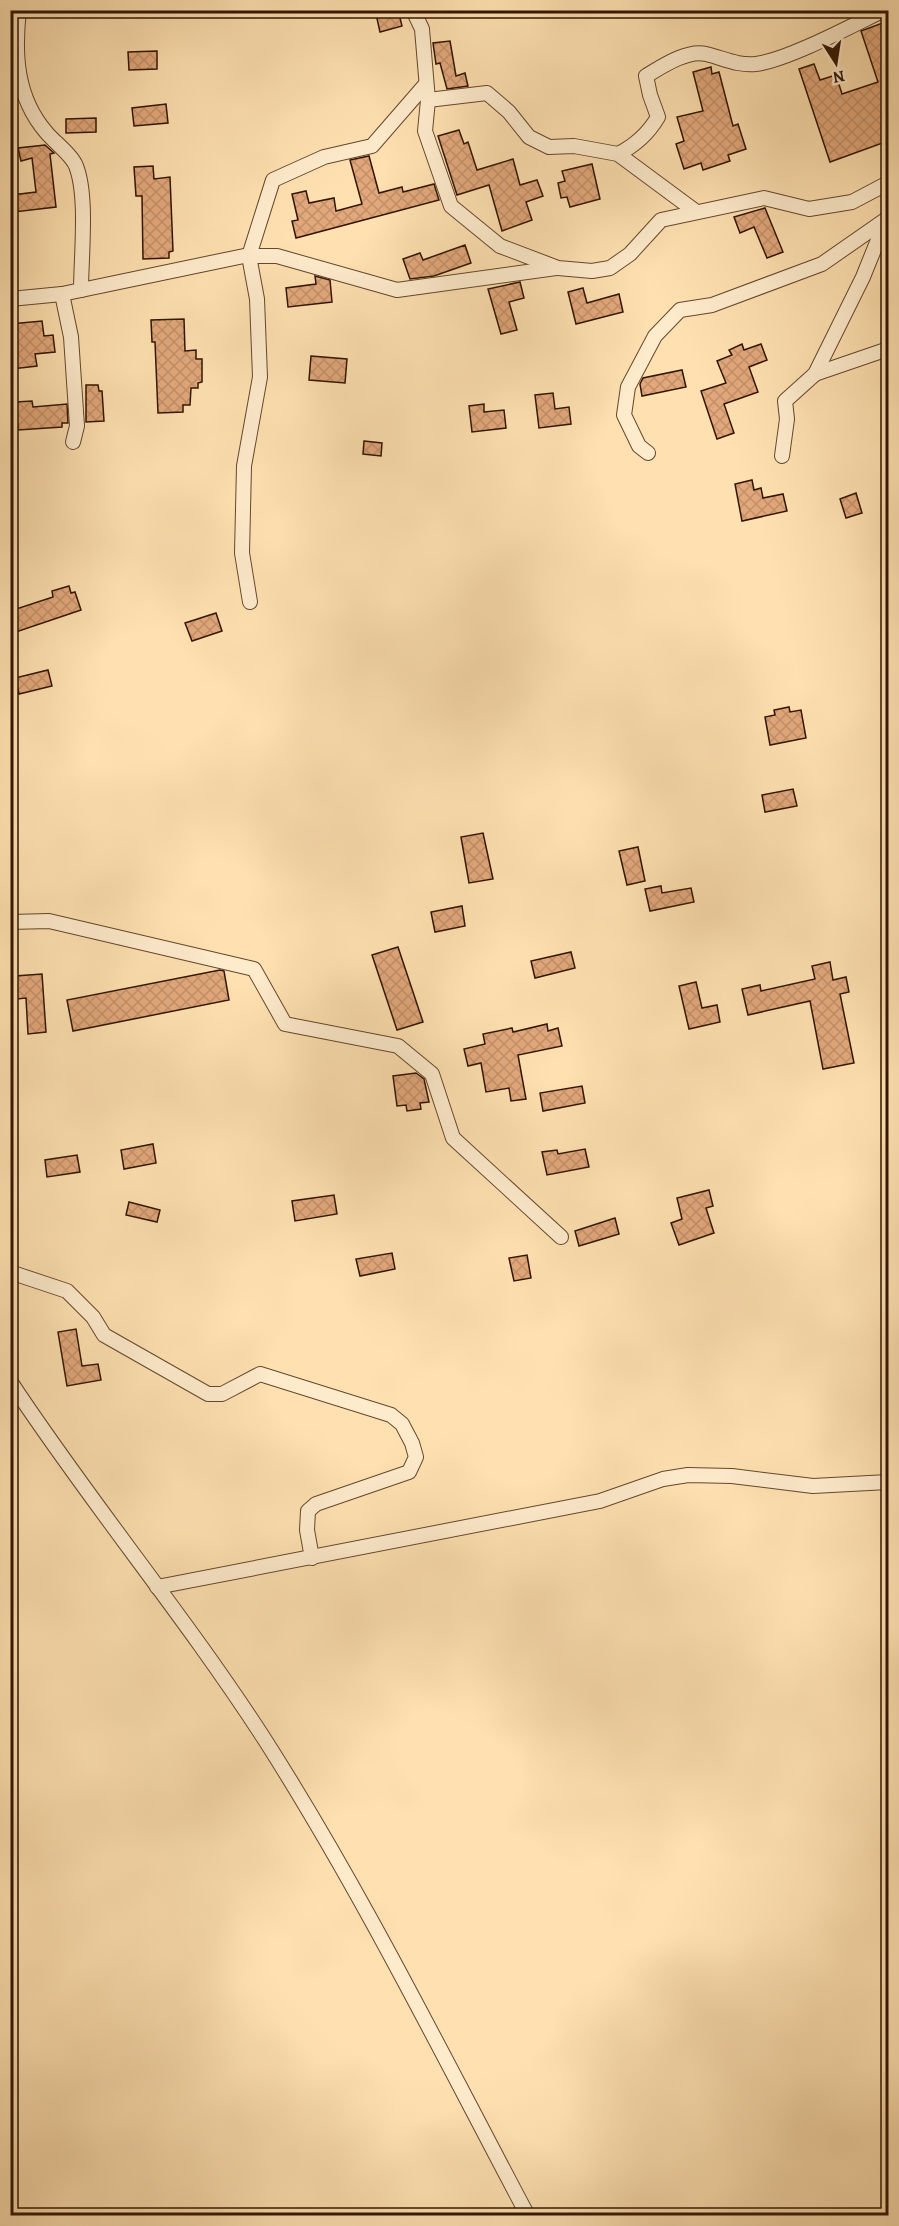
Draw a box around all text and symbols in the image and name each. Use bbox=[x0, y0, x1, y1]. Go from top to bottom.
north arrow bbox=[806, 33, 866, 93]
text: N bbox=[831, 65, 847, 89]

